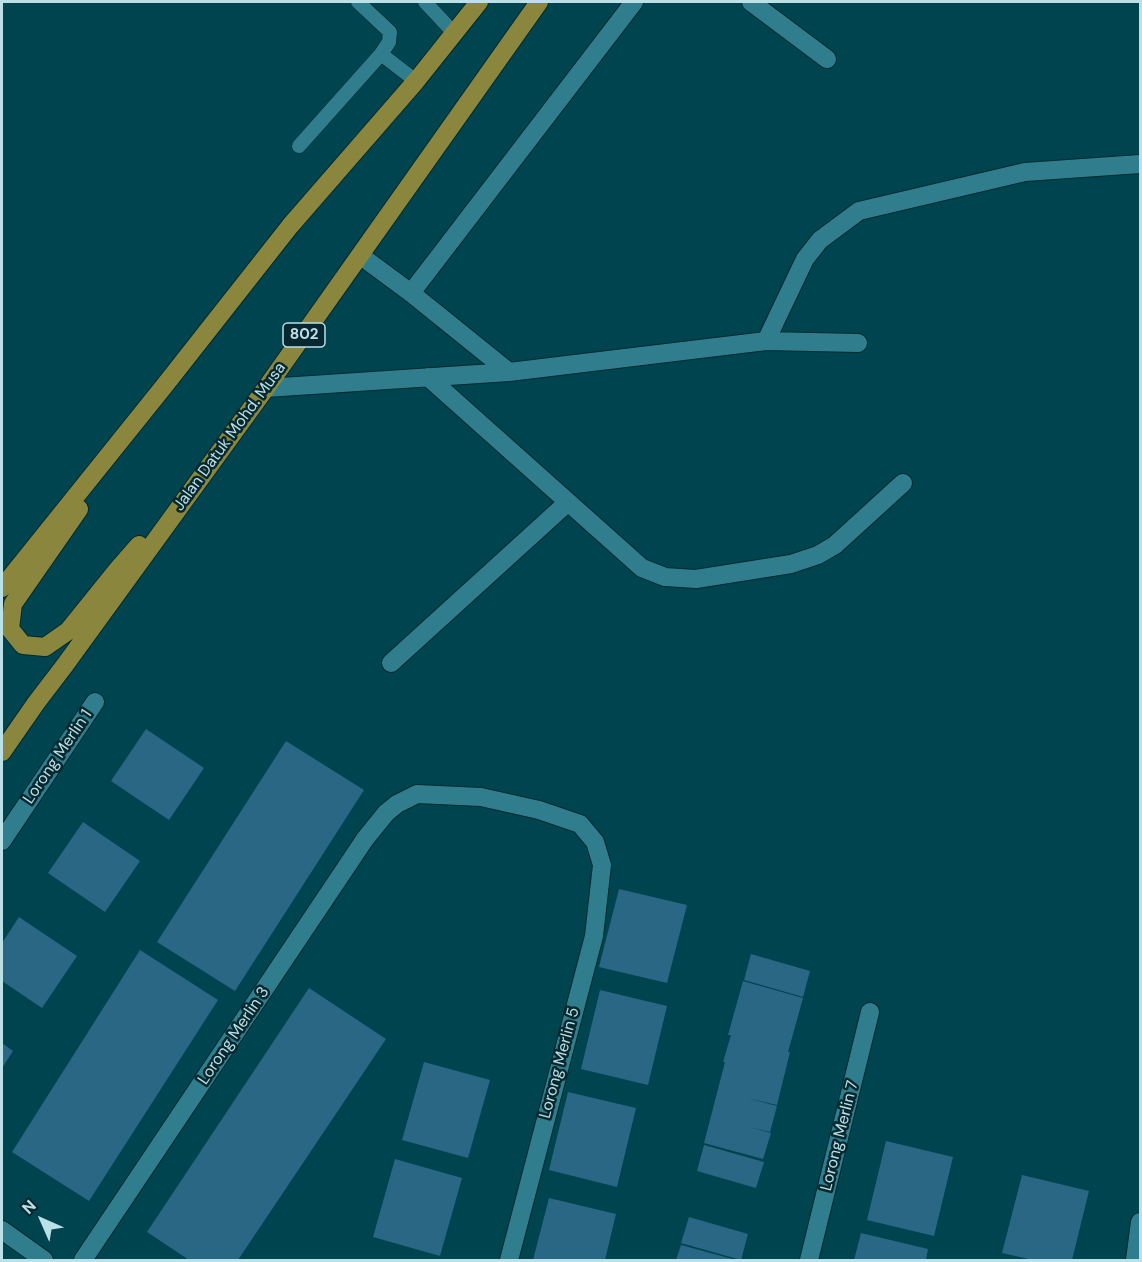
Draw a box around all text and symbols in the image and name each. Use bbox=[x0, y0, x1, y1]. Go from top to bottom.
road number: 802 bbox=[283, 323, 325, 347]
street label: Jalan Datuk Mohd. Musa bbox=[170, 359, 290, 515]
street label: Lorong Merlin 1 bbox=[19, 706, 97, 808]
street label: Lorong Merlin 3 bbox=[194, 983, 274, 1089]
street label: Lorong Merlin 5 bbox=[536, 1005, 584, 1121]
street label: Lorong Merlin 7 bbox=[817, 1079, 863, 1193]
north arrow bbox=[12, 1190, 72, 1250]
text: N bbox=[17, 1195, 40, 1218]

